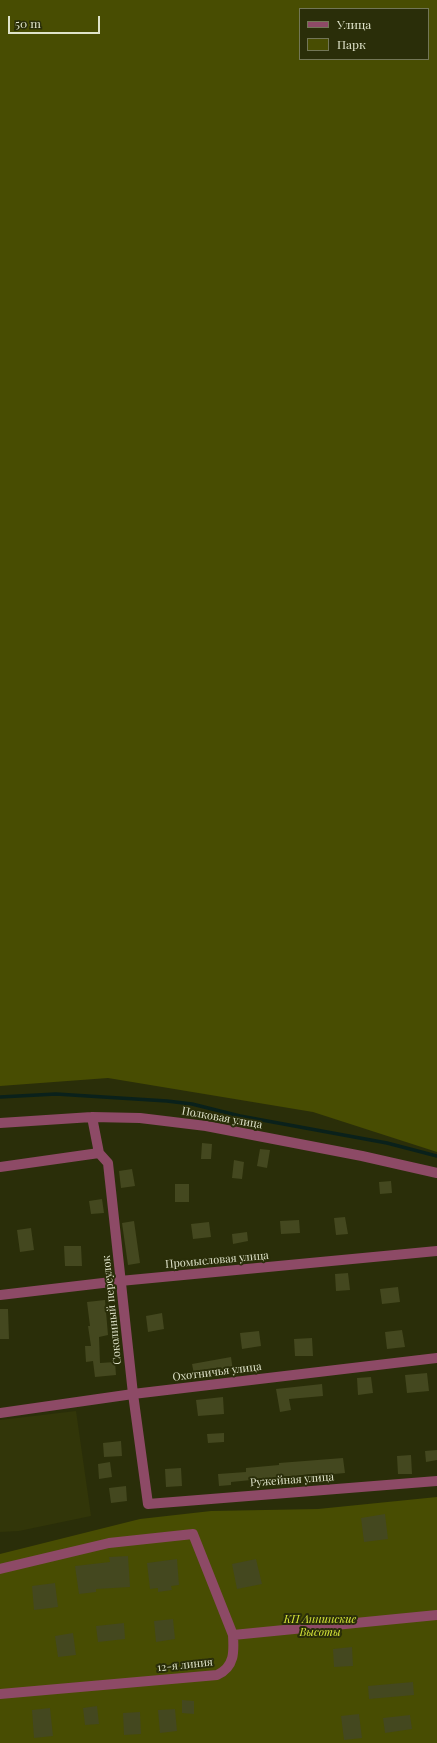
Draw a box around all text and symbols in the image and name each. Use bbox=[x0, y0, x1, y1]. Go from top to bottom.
scale bar bbox=[10, 8, 102, 34]
legend bbox=[299, 8, 429, 60]
text: 50 m bbox=[15, 15, 41, 31]
text: Улица bbox=[337, 16, 371, 32]
text: Парк bbox=[337, 36, 366, 52]
street label: Полковая улица bbox=[181, 1104, 263, 1132]
street label: Промысловая улица bbox=[165, 1249, 269, 1271]
street label: Соколиный переулок bbox=[100, 1255, 124, 1365]
street label: Охотничья улица bbox=[172, 1360, 262, 1384]
street label: Ружейная улица bbox=[250, 1470, 334, 1490]
park label: КП Аннинские Высоты bbox=[284, 1613, 356, 1639]
street label: 12-я линия bbox=[156, 1656, 214, 1674]

